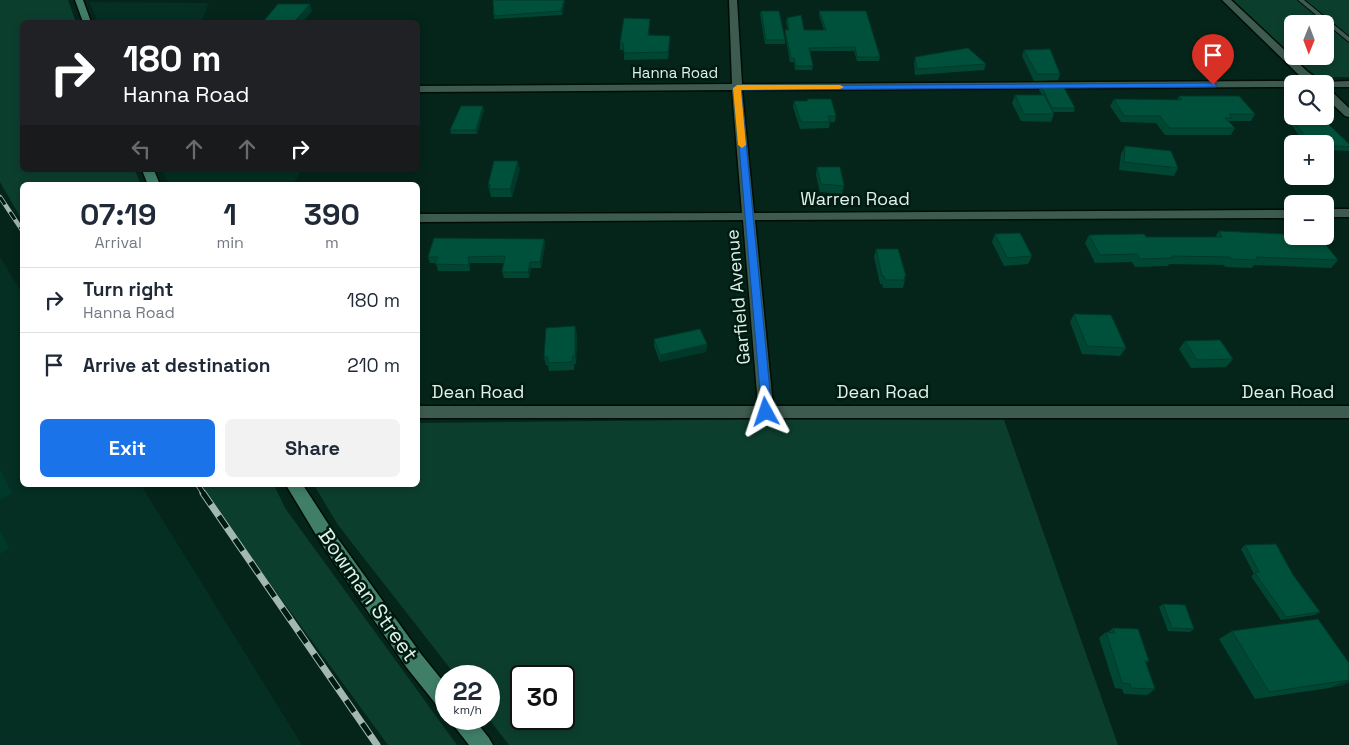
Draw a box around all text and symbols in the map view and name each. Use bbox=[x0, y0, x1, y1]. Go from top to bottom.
north arrow bbox=[1284, 15, 1334, 65]
map controls bbox=[1284, 15, 1334, 245]
pin bbox=[1192, 34, 1234, 85]
text: 180 m bbox=[123, 37, 221, 81]
icon: right bbox=[40, 40, 105, 105]
icon: arrive bbox=[1199, 41, 1227, 69]
street label: Hanna Road bbox=[632, 63, 718, 82]
button: search bbox=[1284, 75, 1334, 125]
text: Hanna Road bbox=[123, 80, 249, 108]
icon: left bbox=[127, 135, 155, 163]
icon: ahead bbox=[180, 135, 208, 163]
icon: ahead bbox=[233, 135, 261, 163]
icon: right bbox=[286, 135, 314, 163]
button: + bbox=[1284, 135, 1334, 185]
street label: Warren Road bbox=[800, 187, 910, 210]
text: 07:19 bbox=[80, 195, 156, 234]
text: 1 bbox=[223, 195, 237, 234]
text: 390 bbox=[304, 195, 360, 234]
button: − bbox=[1284, 195, 1334, 245]
street label: Garfield Avenue bbox=[720, 229, 755, 366]
text: Arrival bbox=[94, 232, 142, 253]
text: min bbox=[216, 232, 244, 253]
text: m bbox=[325, 232, 339, 253]
text: Turn right bbox=[83, 277, 173, 302]
icon: right bbox=[40, 286, 68, 314]
text: 180 m bbox=[347, 288, 400, 313]
text: Hanna Road bbox=[83, 302, 175, 323]
icon: arrive bbox=[40, 351, 68, 379]
text: Arrive at destination bbox=[83, 353, 271, 378]
text: 210 m bbox=[347, 353, 400, 378]
street label: Dean Road bbox=[432, 380, 524, 403]
street label: Dean Road bbox=[837, 380, 929, 403]
street label: Dean Road bbox=[1242, 380, 1334, 403]
position arrow bbox=[739, 385, 791, 437]
button: Exit bbox=[40, 419, 215, 477]
button: Share bbox=[225, 419, 400, 477]
street label: Bowman Street bbox=[313, 523, 424, 666]
speed limit sign: 30 bbox=[510, 665, 575, 730]
text: 22 bbox=[453, 675, 482, 707]
text: km/h bbox=[453, 702, 482, 718]

